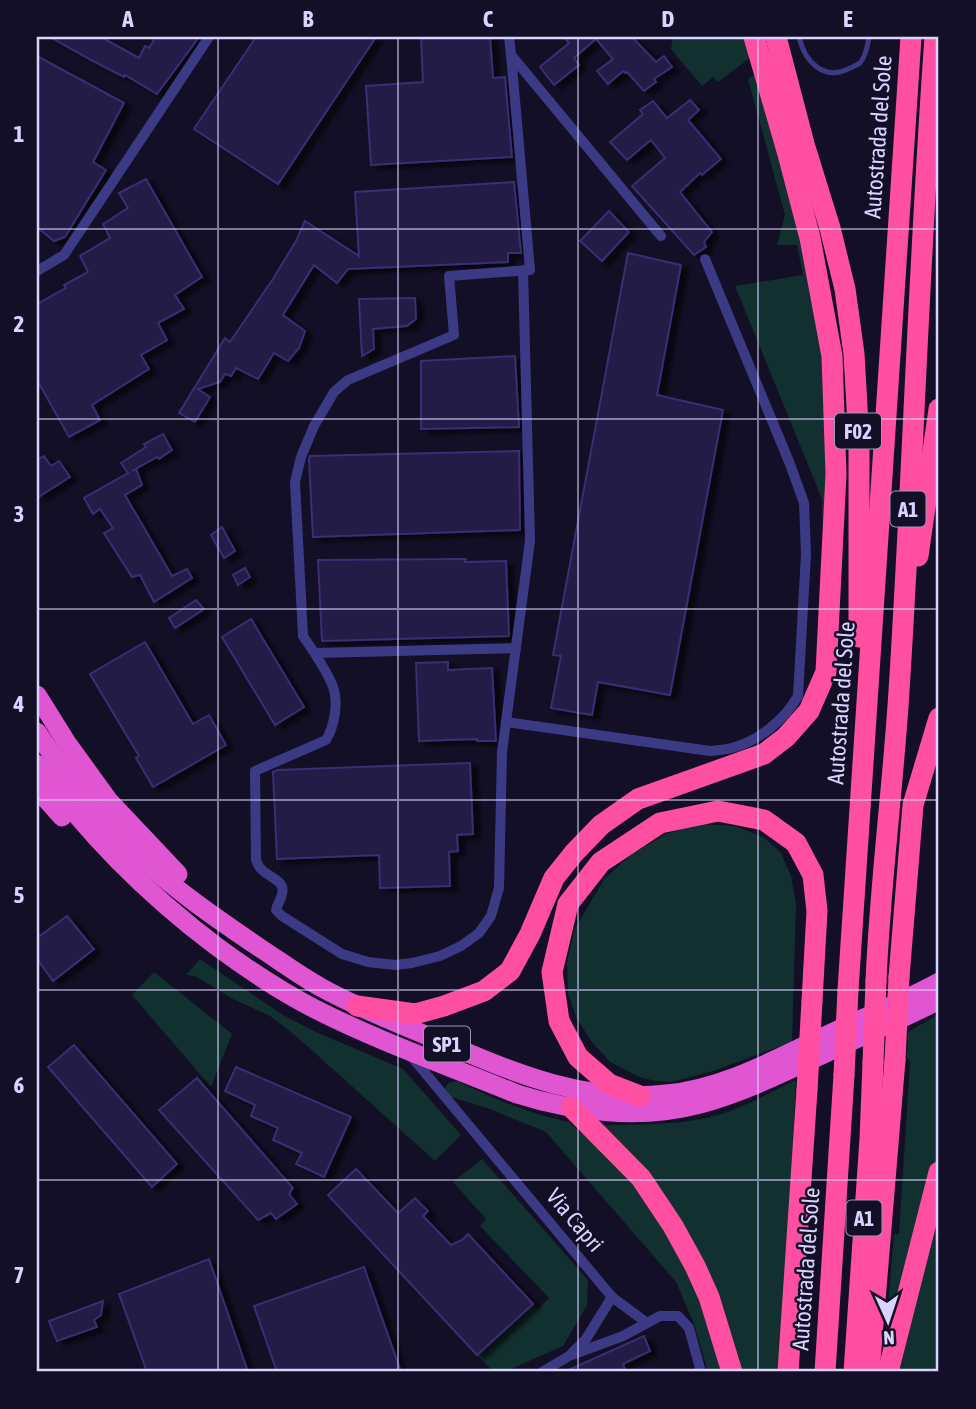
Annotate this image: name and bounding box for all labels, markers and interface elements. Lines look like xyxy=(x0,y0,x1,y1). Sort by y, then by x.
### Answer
text: A xyxy=(121,6,134,32)
text: B xyxy=(303,6,314,32)
text: C xyxy=(483,6,494,32)
text: D xyxy=(662,6,675,32)
text: E xyxy=(843,6,853,32)
street label: Autostrada del Sole xyxy=(859,55,897,219)
text: 1 xyxy=(14,121,25,147)
text: 2 xyxy=(14,311,24,337)
road number: F02 xyxy=(835,414,881,448)
road number: A1 xyxy=(890,491,926,526)
text: 3 xyxy=(14,501,24,527)
street label: Autostrada del Sole xyxy=(822,621,860,785)
text: 4 xyxy=(13,691,25,717)
text: 5 xyxy=(14,882,25,908)
road number: SP1 xyxy=(424,1026,470,1062)
text: 6 xyxy=(14,1072,25,1098)
street label: Via Capri xyxy=(541,1183,609,1257)
street label: Autostrada del Sole xyxy=(787,1187,825,1351)
road number: A1 xyxy=(846,1200,882,1236)
text: 7 xyxy=(14,1262,24,1288)
north arrow xyxy=(853,1286,923,1356)
text: N xyxy=(883,1327,895,1349)

